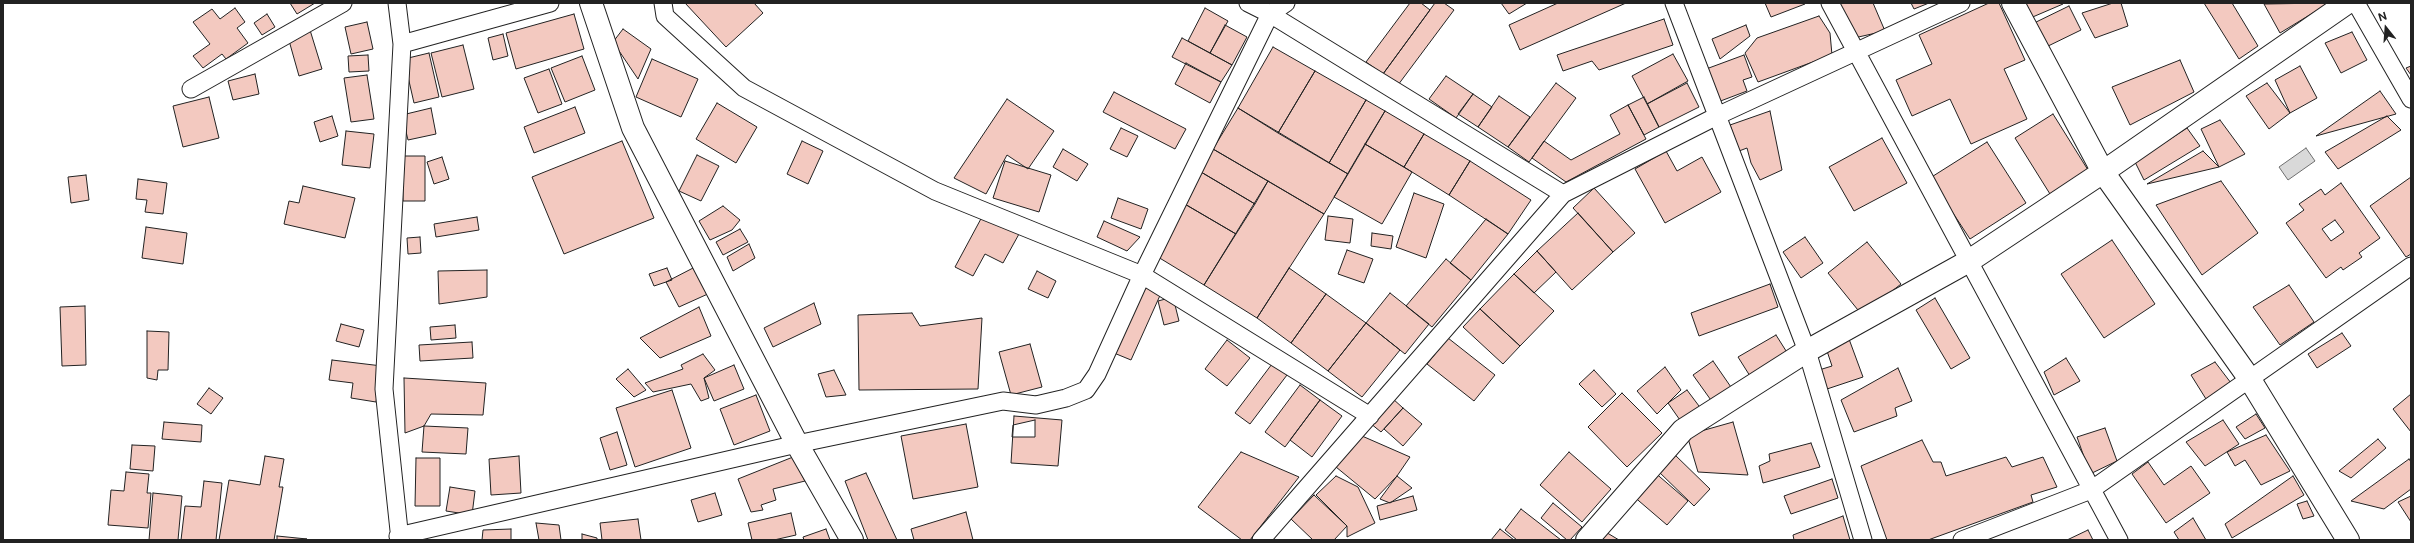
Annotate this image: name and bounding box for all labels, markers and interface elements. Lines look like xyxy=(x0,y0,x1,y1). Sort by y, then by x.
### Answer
north arrow xyxy=(2366,8,2406,48)
text: N xyxy=(2377,10,2388,24)

